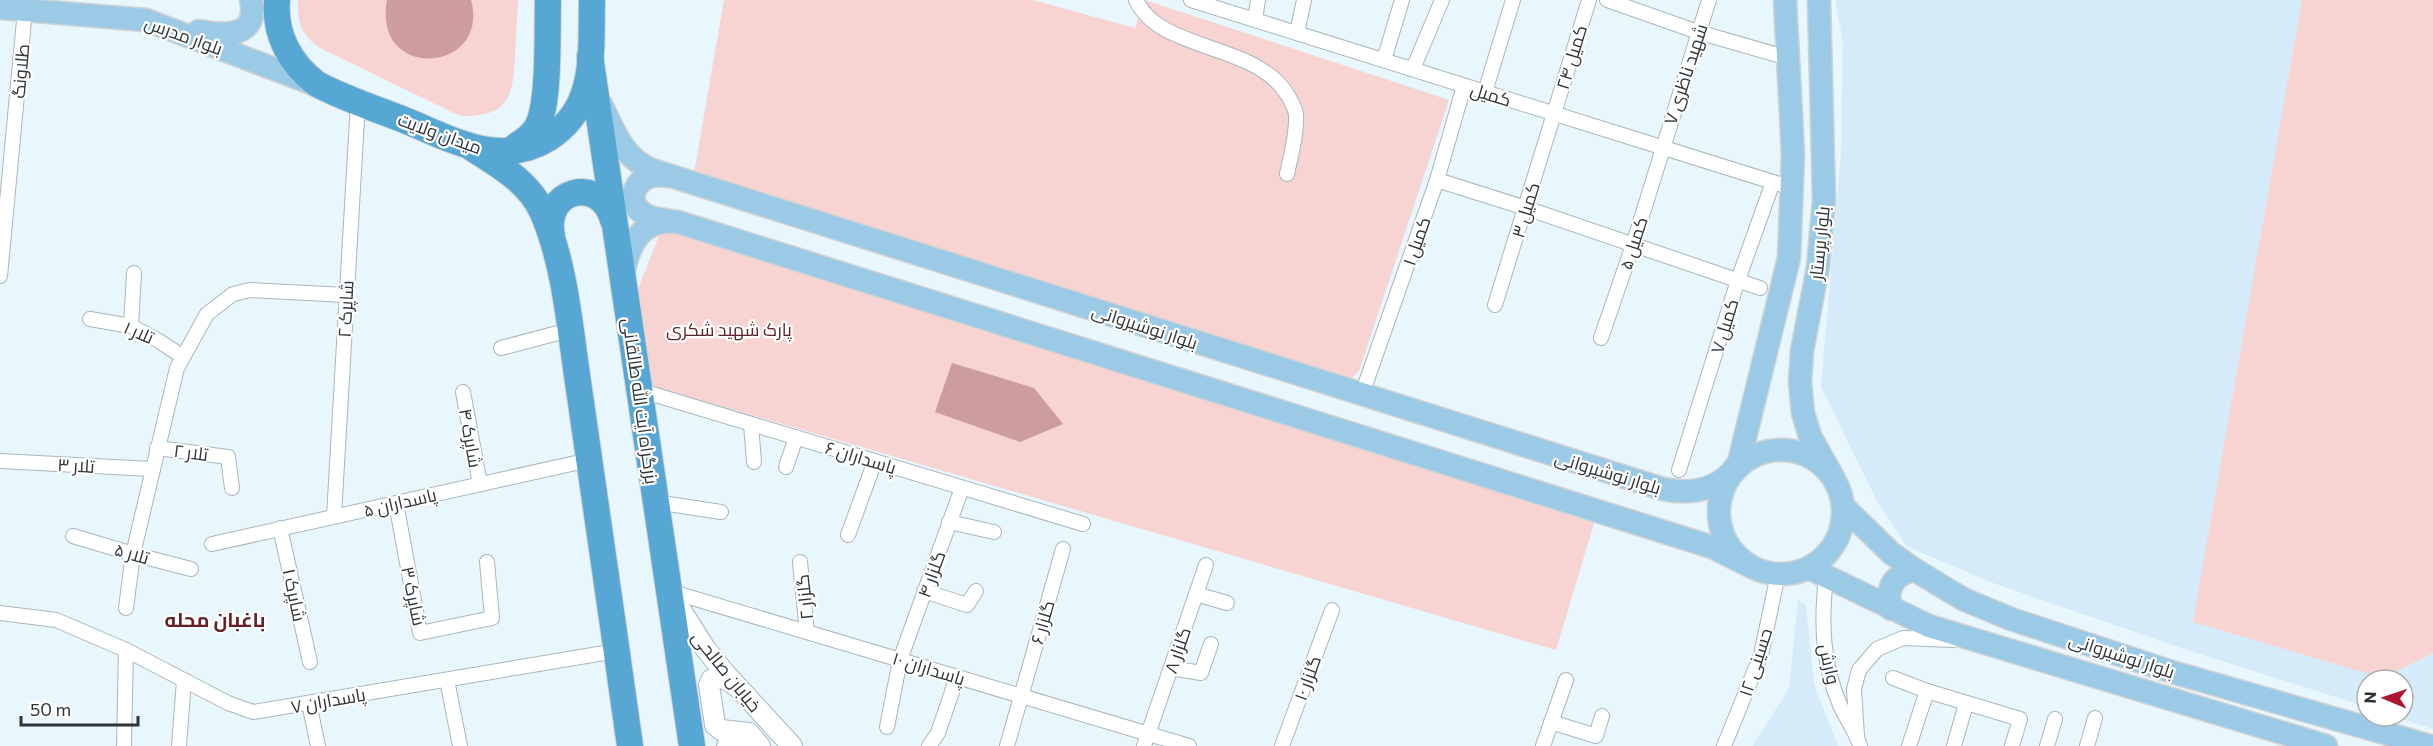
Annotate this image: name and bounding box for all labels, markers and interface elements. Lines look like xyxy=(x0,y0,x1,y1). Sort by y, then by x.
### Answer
street label: بلوار مدرس xyxy=(142,11,226,60)
street label: شهید ناظری ۷ xyxy=(1658,21,1713,128)
street label: کمیل ۲۴ xyxy=(1551,22,1592,92)
street label: طلاونگ xyxy=(7,43,34,99)
street label: کمیل xyxy=(1468,77,1514,112)
street label: میدان ولایت xyxy=(395,108,485,159)
street label: کمیل ۳ xyxy=(1506,180,1545,241)
street label: بلوار پرستار xyxy=(1804,205,1836,282)
street label: کمیل ۱ xyxy=(1397,214,1436,269)
street label: کمیل ۵ xyxy=(1614,214,1653,273)
street label: شاپرک ۲ xyxy=(333,280,359,338)
street label: کمیل ۷ xyxy=(1705,296,1744,356)
street label: بلوار نوشیروانی xyxy=(1089,299,1201,354)
street label: تلار ۱ xyxy=(120,316,158,349)
street label: بزرگراه آیت الله طالقانی xyxy=(617,317,664,486)
park label: پارک شهید شکری xyxy=(666,318,792,342)
street label: شاپرک ۴ xyxy=(453,407,487,470)
street label: پاسداران ۶ xyxy=(822,436,899,480)
street label: تلار ۲ xyxy=(172,439,210,466)
street label: بلوار نوشیروانی xyxy=(1552,445,1664,500)
street label: تلار ۳ xyxy=(57,453,95,478)
street label: پاسداران ۵ xyxy=(361,483,439,523)
street label: تلار ۵ xyxy=(112,538,152,569)
street label: گلزار ۴ xyxy=(912,548,950,601)
street label: شاپرک ۳ xyxy=(395,564,431,628)
street label: شاپرک ۱ xyxy=(277,567,311,624)
street label: گلزار ۲ xyxy=(791,573,818,621)
street label: گلزار ۶ xyxy=(1025,597,1060,647)
district label: باغبان محله xyxy=(164,607,266,632)
street label: گلزار ۸ xyxy=(1159,624,1196,676)
street label: حسینی ۱۲ xyxy=(1734,625,1777,699)
street label: خیابان صالحی xyxy=(687,626,766,717)
street label: بلوار نوشیروانی xyxy=(2066,628,2178,683)
street label: وارش xyxy=(1814,641,1845,687)
street label: پاسداران ١٠ xyxy=(890,647,968,691)
street label: گلزار ۱۰ xyxy=(1289,653,1326,704)
north arrow xyxy=(2355,668,2415,728)
street label: پاسداران ۷ xyxy=(289,683,368,719)
scale bar xyxy=(21,689,138,727)
text: N xyxy=(2360,691,2379,704)
text: 50 m xyxy=(30,698,71,720)

